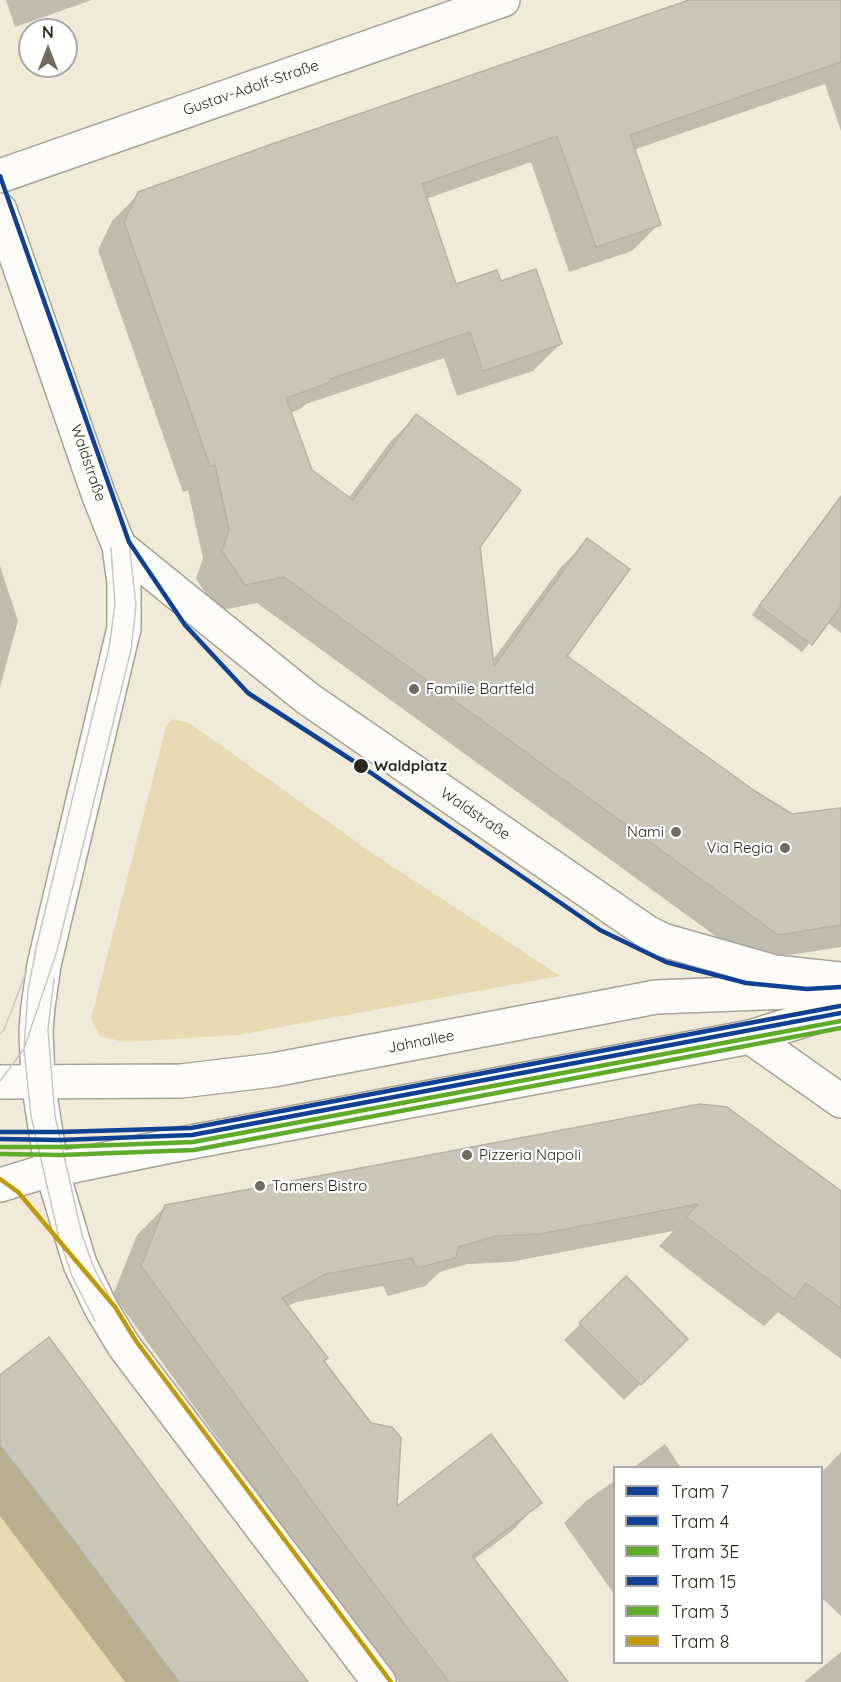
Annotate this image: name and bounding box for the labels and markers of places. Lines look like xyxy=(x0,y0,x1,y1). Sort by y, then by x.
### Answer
place label: Familie Bartfeld xyxy=(426,680,534,698)
marker: Familie Bartfeld xyxy=(407,682,421,696)
marker: Waldplatz xyxy=(352,757,370,775)
place label: Waldplatz xyxy=(374,757,447,775)
place label: Nami xyxy=(627,823,664,841)
marker: Nami xyxy=(669,825,683,839)
place label: Via Regia xyxy=(707,839,773,857)
marker: Via Regia xyxy=(778,841,792,855)
place label: Pizzeria Napoli xyxy=(479,1146,581,1164)
marker: Pizzeria Napoli xyxy=(460,1148,474,1162)
place label: Tamers Bistro xyxy=(272,1177,367,1195)
marker: Tamers Bistro xyxy=(253,1179,267,1193)

